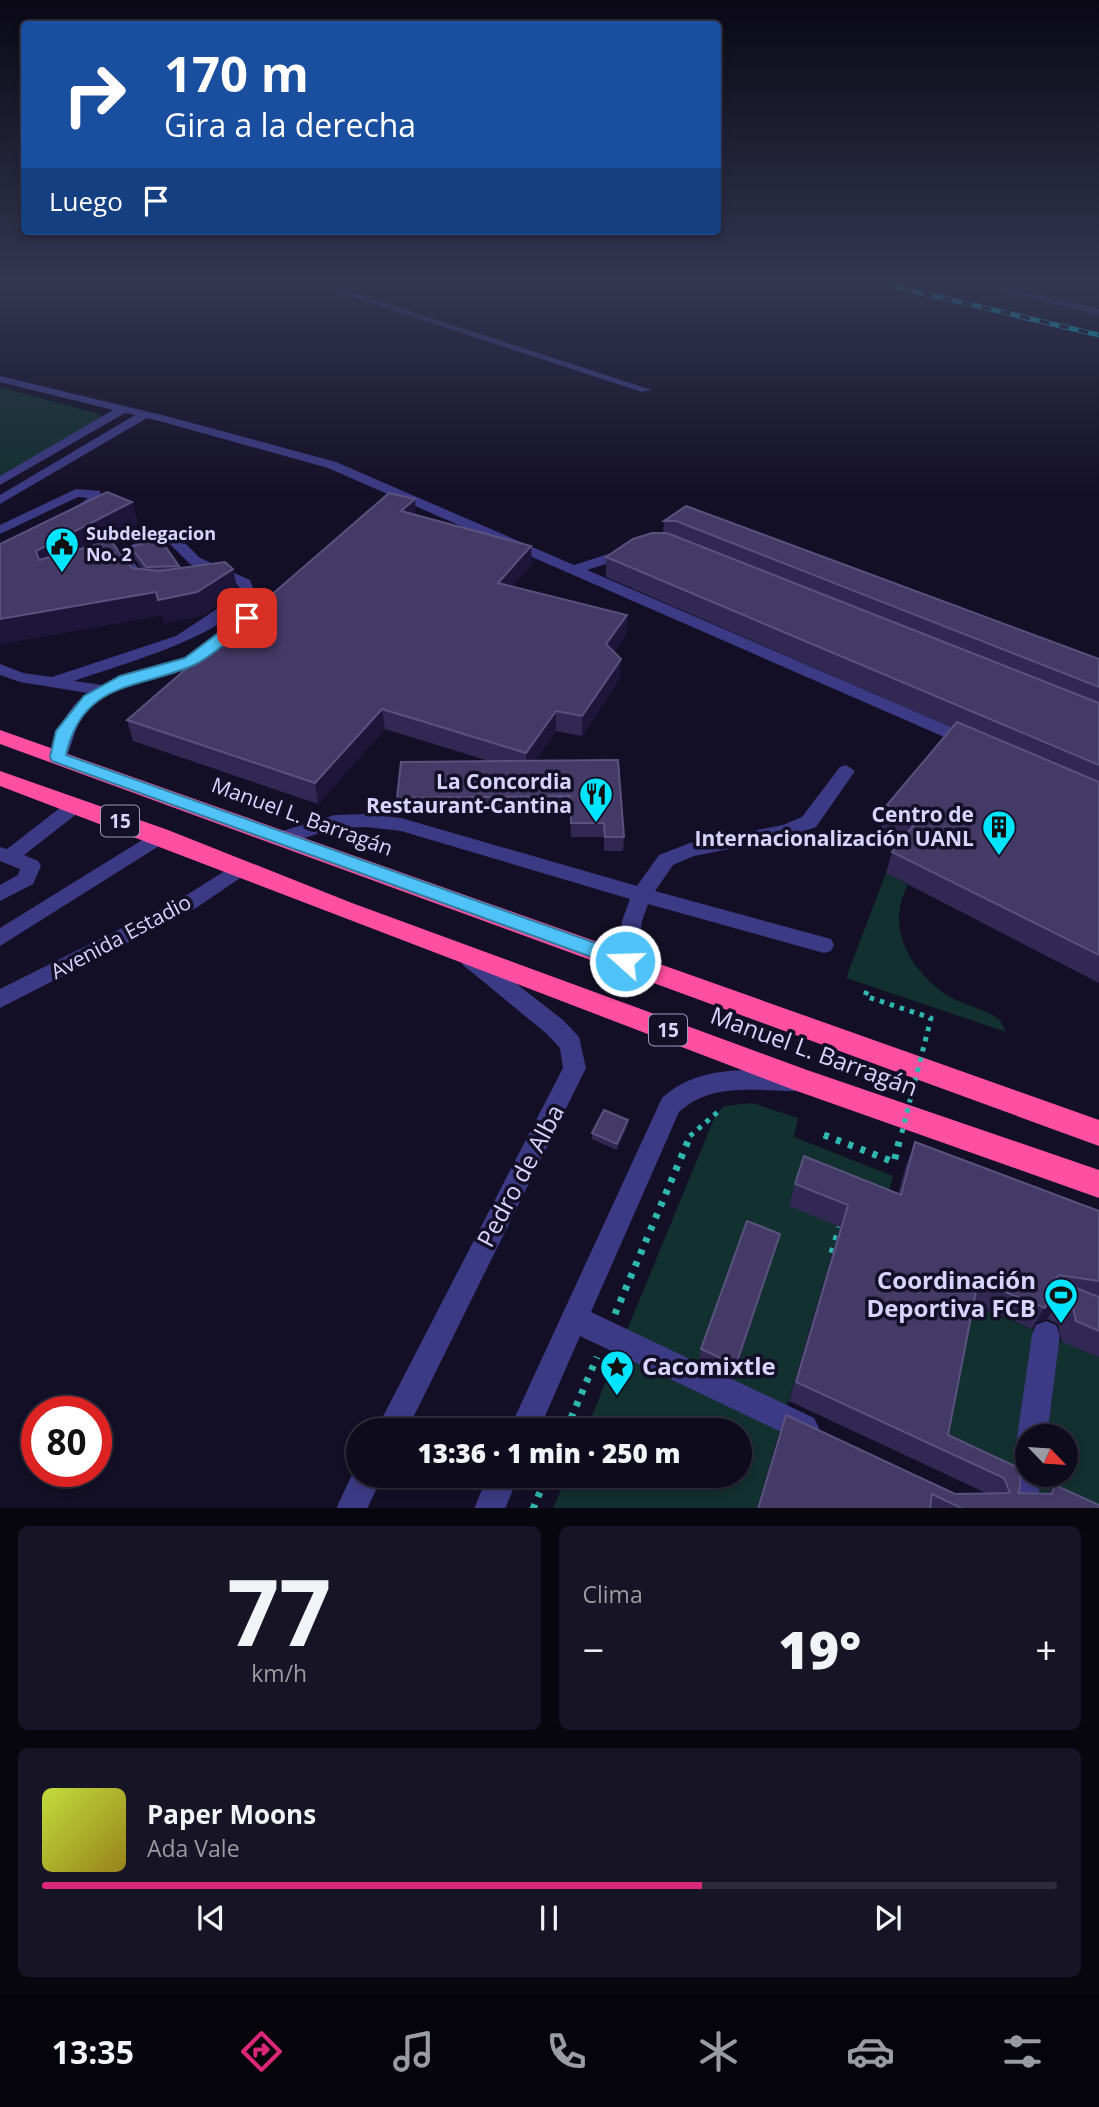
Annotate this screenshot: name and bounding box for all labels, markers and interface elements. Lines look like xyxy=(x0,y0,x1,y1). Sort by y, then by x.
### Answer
text: 170 m xyxy=(164,40,309,106)
icon: right xyxy=(49,49,140,140)
text: Gira a la derecha xyxy=(164,103,416,146)
icon: arrive xyxy=(137,182,175,220)
text: Luego xyxy=(49,183,123,219)
place label: Subdelegacion No. 2 xyxy=(86,521,216,566)
public building icon: Subdelegacion No. 2 xyxy=(43,525,81,574)
pin xyxy=(217,588,277,648)
icon: arrive xyxy=(228,599,266,637)
place label: La Concordia Restaurant-Cantina xyxy=(366,767,572,819)
street label: Manuel L. Barragán xyxy=(208,770,397,862)
restaurant icon: La Concordia Restaurant-Cantina xyxy=(577,775,615,824)
place label: Centro de Internacionalización UANL xyxy=(694,800,974,852)
road number: 15 xyxy=(101,806,139,836)
building icon: Centro de Internacionalización UANL xyxy=(980,808,1018,857)
street label: Avenida Estadio xyxy=(45,887,196,985)
position arrow xyxy=(588,924,662,998)
street label: Manuel L. Barragán xyxy=(706,998,923,1103)
road number: 15 xyxy=(649,1014,687,1046)
street label: Pedro de Alba xyxy=(468,1098,571,1252)
place label: Coordinación Deportiva FCB xyxy=(866,1263,1036,1324)
sports icon: Coordinación Deportiva FCB xyxy=(1042,1276,1080,1325)
place icon: Cacomixtle xyxy=(598,1348,636,1397)
place label: Cacomixtle xyxy=(642,1349,776,1382)
speed limit sign: 80 xyxy=(21,1396,112,1487)
north arrow xyxy=(1015,1424,1078,1488)
map controls xyxy=(1015,1424,1078,1487)
text: 13:36 · 1 min · 250 m xyxy=(418,1435,680,1471)
text: 77 xyxy=(227,1549,331,1673)
text: Clima xyxy=(583,1578,643,1610)
text: 19° xyxy=(778,1613,861,1684)
text: − xyxy=(583,1623,604,1675)
text: + xyxy=(1035,1623,1057,1675)
text: km/h xyxy=(251,1657,307,1689)
text: Paper Moons xyxy=(147,1796,316,1832)
text: Ada Vale xyxy=(147,1832,240,1864)
icon: previous xyxy=(192,1899,230,1937)
icon: pause xyxy=(530,1899,568,1937)
icon: next xyxy=(869,1899,907,1937)
icon: directions xyxy=(237,2027,286,2076)
icon: music xyxy=(389,2027,438,2076)
icon: phone xyxy=(542,2027,591,2076)
icon: climate xyxy=(694,2027,743,2076)
icon: car xyxy=(846,2027,895,2076)
icon: filters xyxy=(998,2027,1047,2076)
text: 13:35 xyxy=(52,2030,134,2073)

